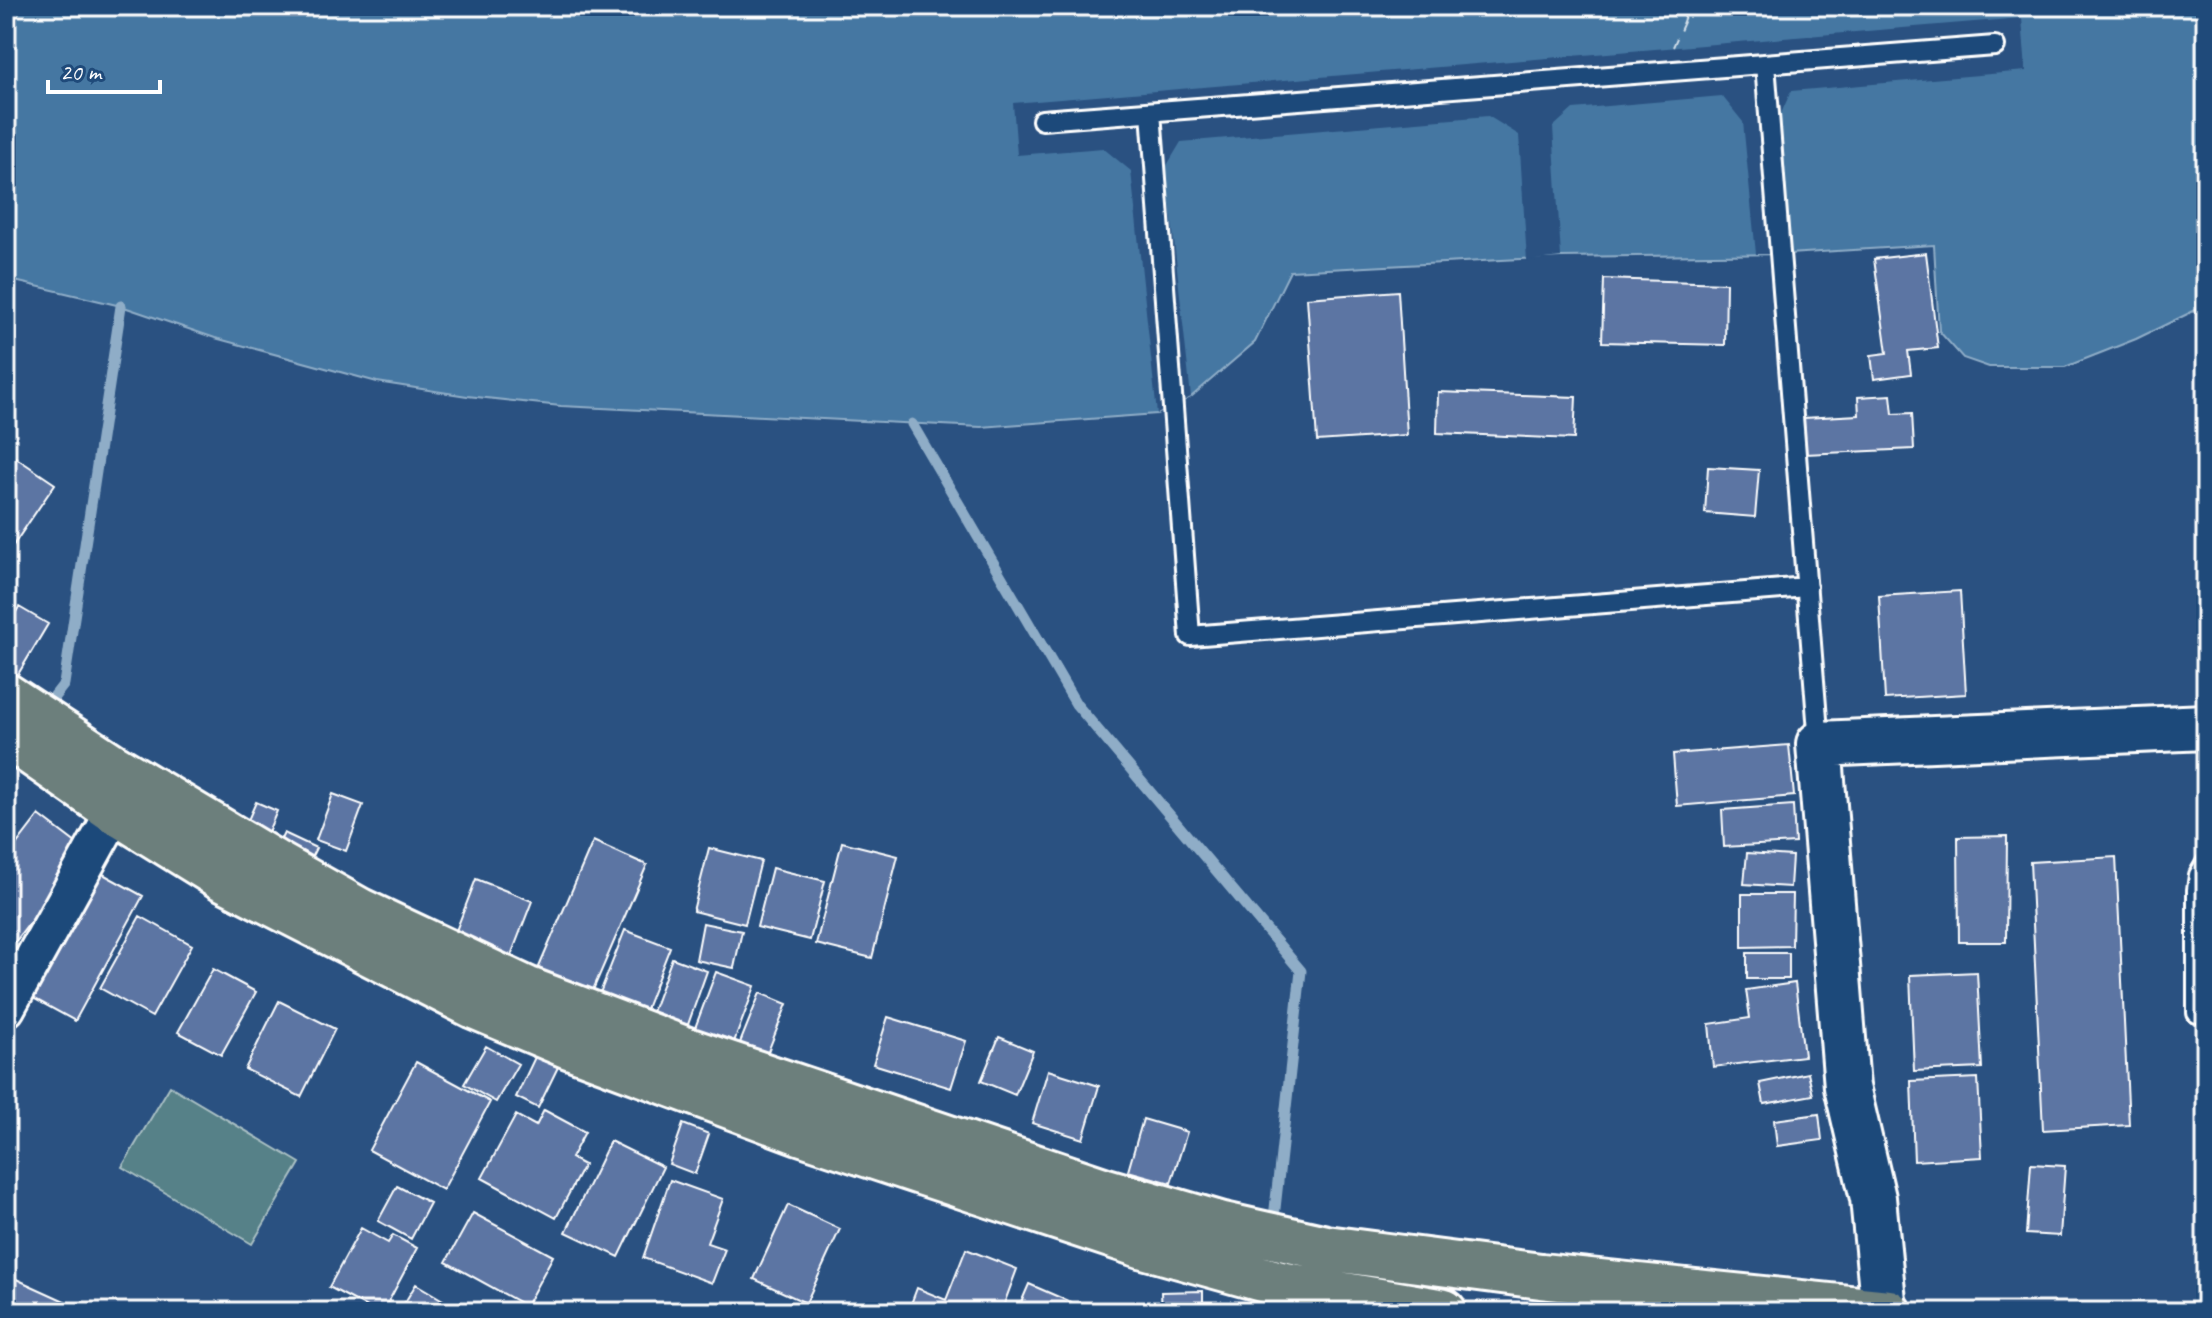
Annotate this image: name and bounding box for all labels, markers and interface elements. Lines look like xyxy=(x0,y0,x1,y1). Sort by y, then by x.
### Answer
scale bar xyxy=(48,44,160,94)
text: 20 m xyxy=(60,57,103,87)

